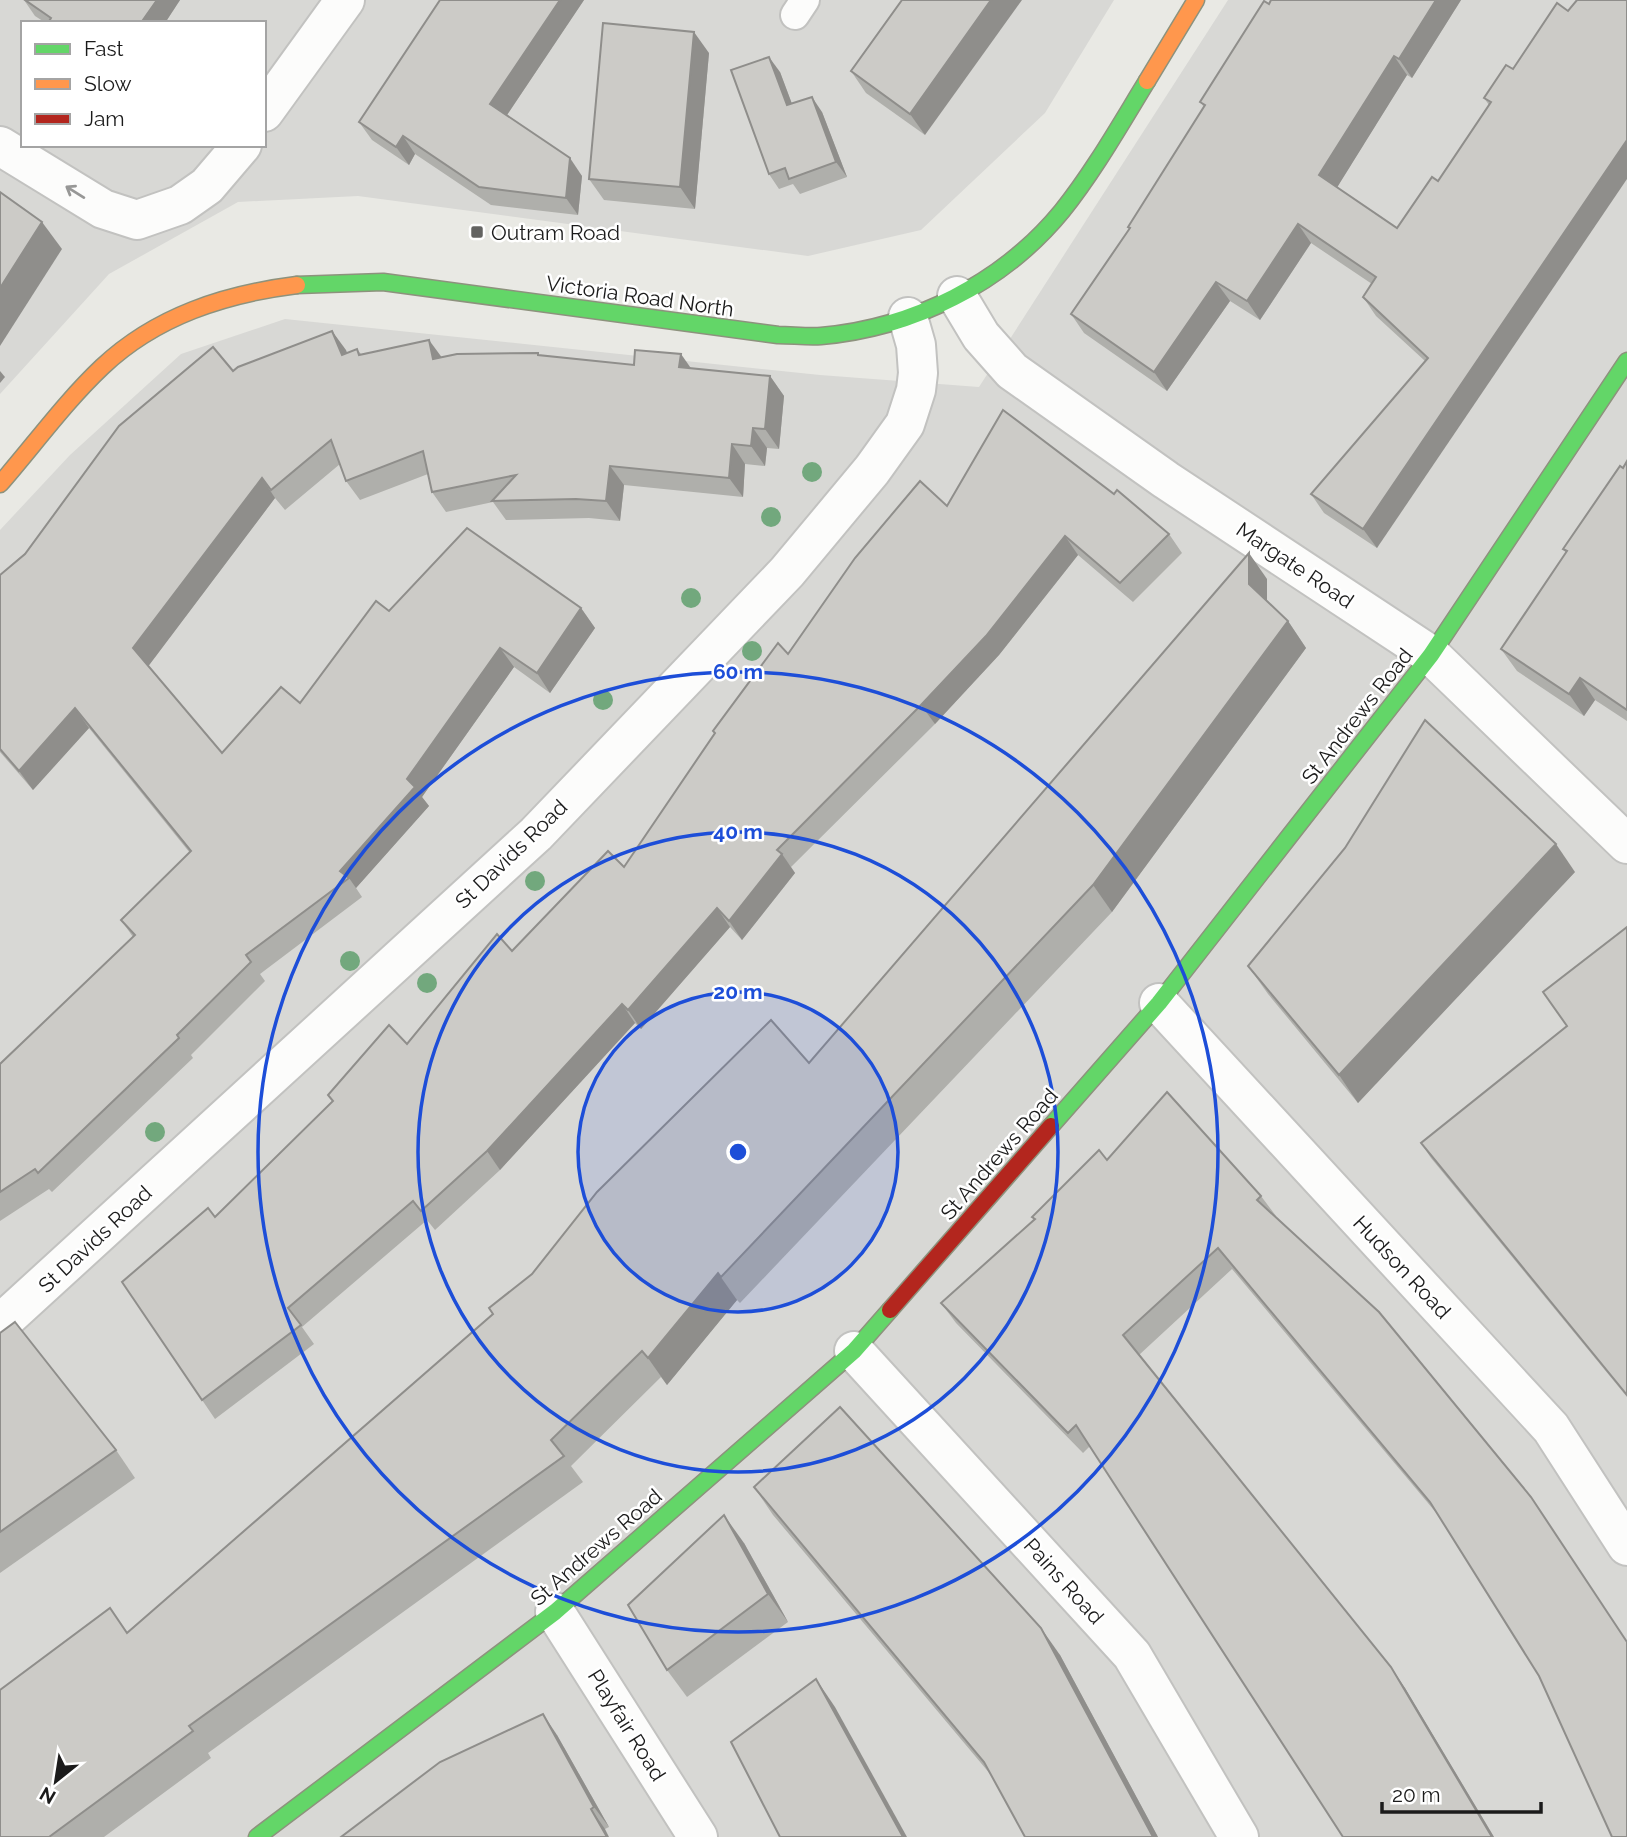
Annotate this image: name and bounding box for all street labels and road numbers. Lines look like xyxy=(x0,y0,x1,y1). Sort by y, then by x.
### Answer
street label: Victoria Road North xyxy=(544,270,736,322)
street label: Margate Road xyxy=(1232,517,1358,613)
street label: St Andrews Road xyxy=(1296,643,1418,789)
street label: St Davids Road xyxy=(450,794,572,914)
street label: St Andrews Road xyxy=(935,1083,1063,1225)
street label: St Davids Road xyxy=(33,1180,157,1298)
street label: Hudson Road xyxy=(1348,1210,1456,1324)
street label: St Andrews Road xyxy=(525,1483,667,1611)
street label: Pains Road xyxy=(1019,1533,1109,1629)
street label: Playfair Road xyxy=(583,1665,671,1785)

